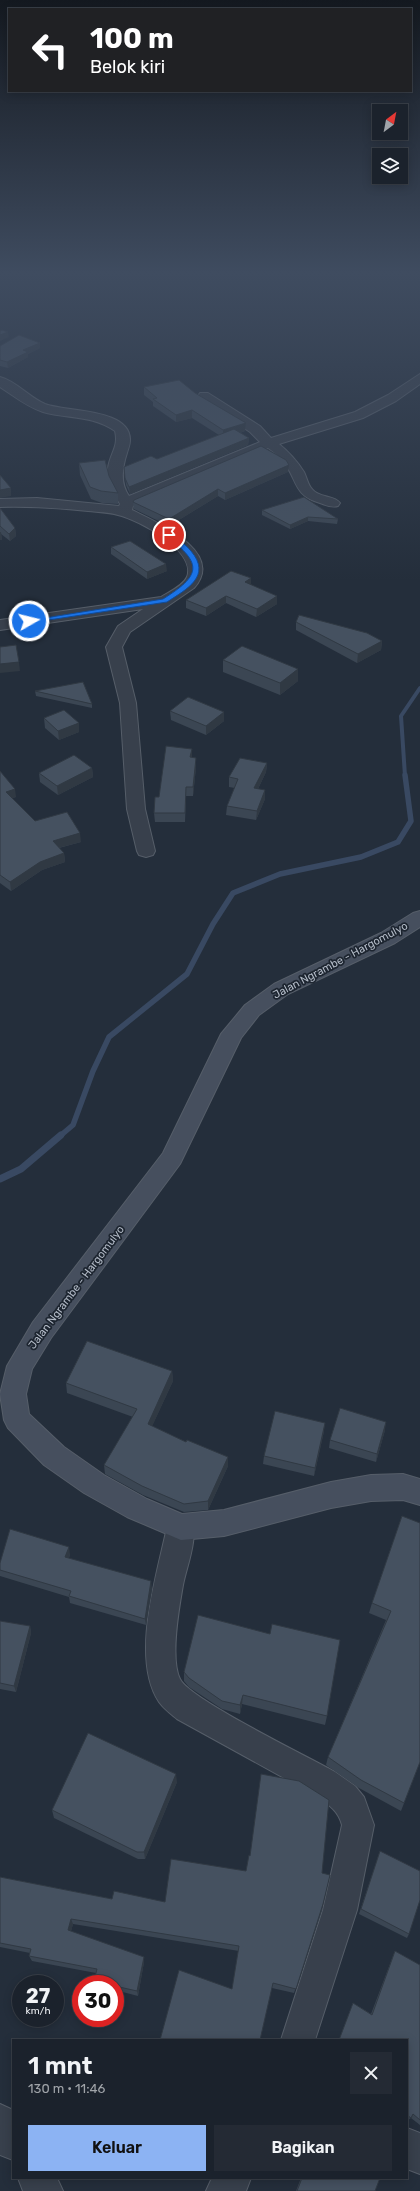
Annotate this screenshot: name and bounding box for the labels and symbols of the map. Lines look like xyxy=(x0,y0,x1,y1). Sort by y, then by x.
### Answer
north arrow xyxy=(372,104,408,140)
pin xyxy=(152,518,186,552)
position arrow xyxy=(8,600,50,642)
street label: Jalan Ngrambe - Hargomulyo xyxy=(271,919,410,1002)
street label: Jalan Ngrambe - Hargomulyo xyxy=(26,1223,127,1351)
speed limit sign: 30 xyxy=(72,1975,124,2027)

